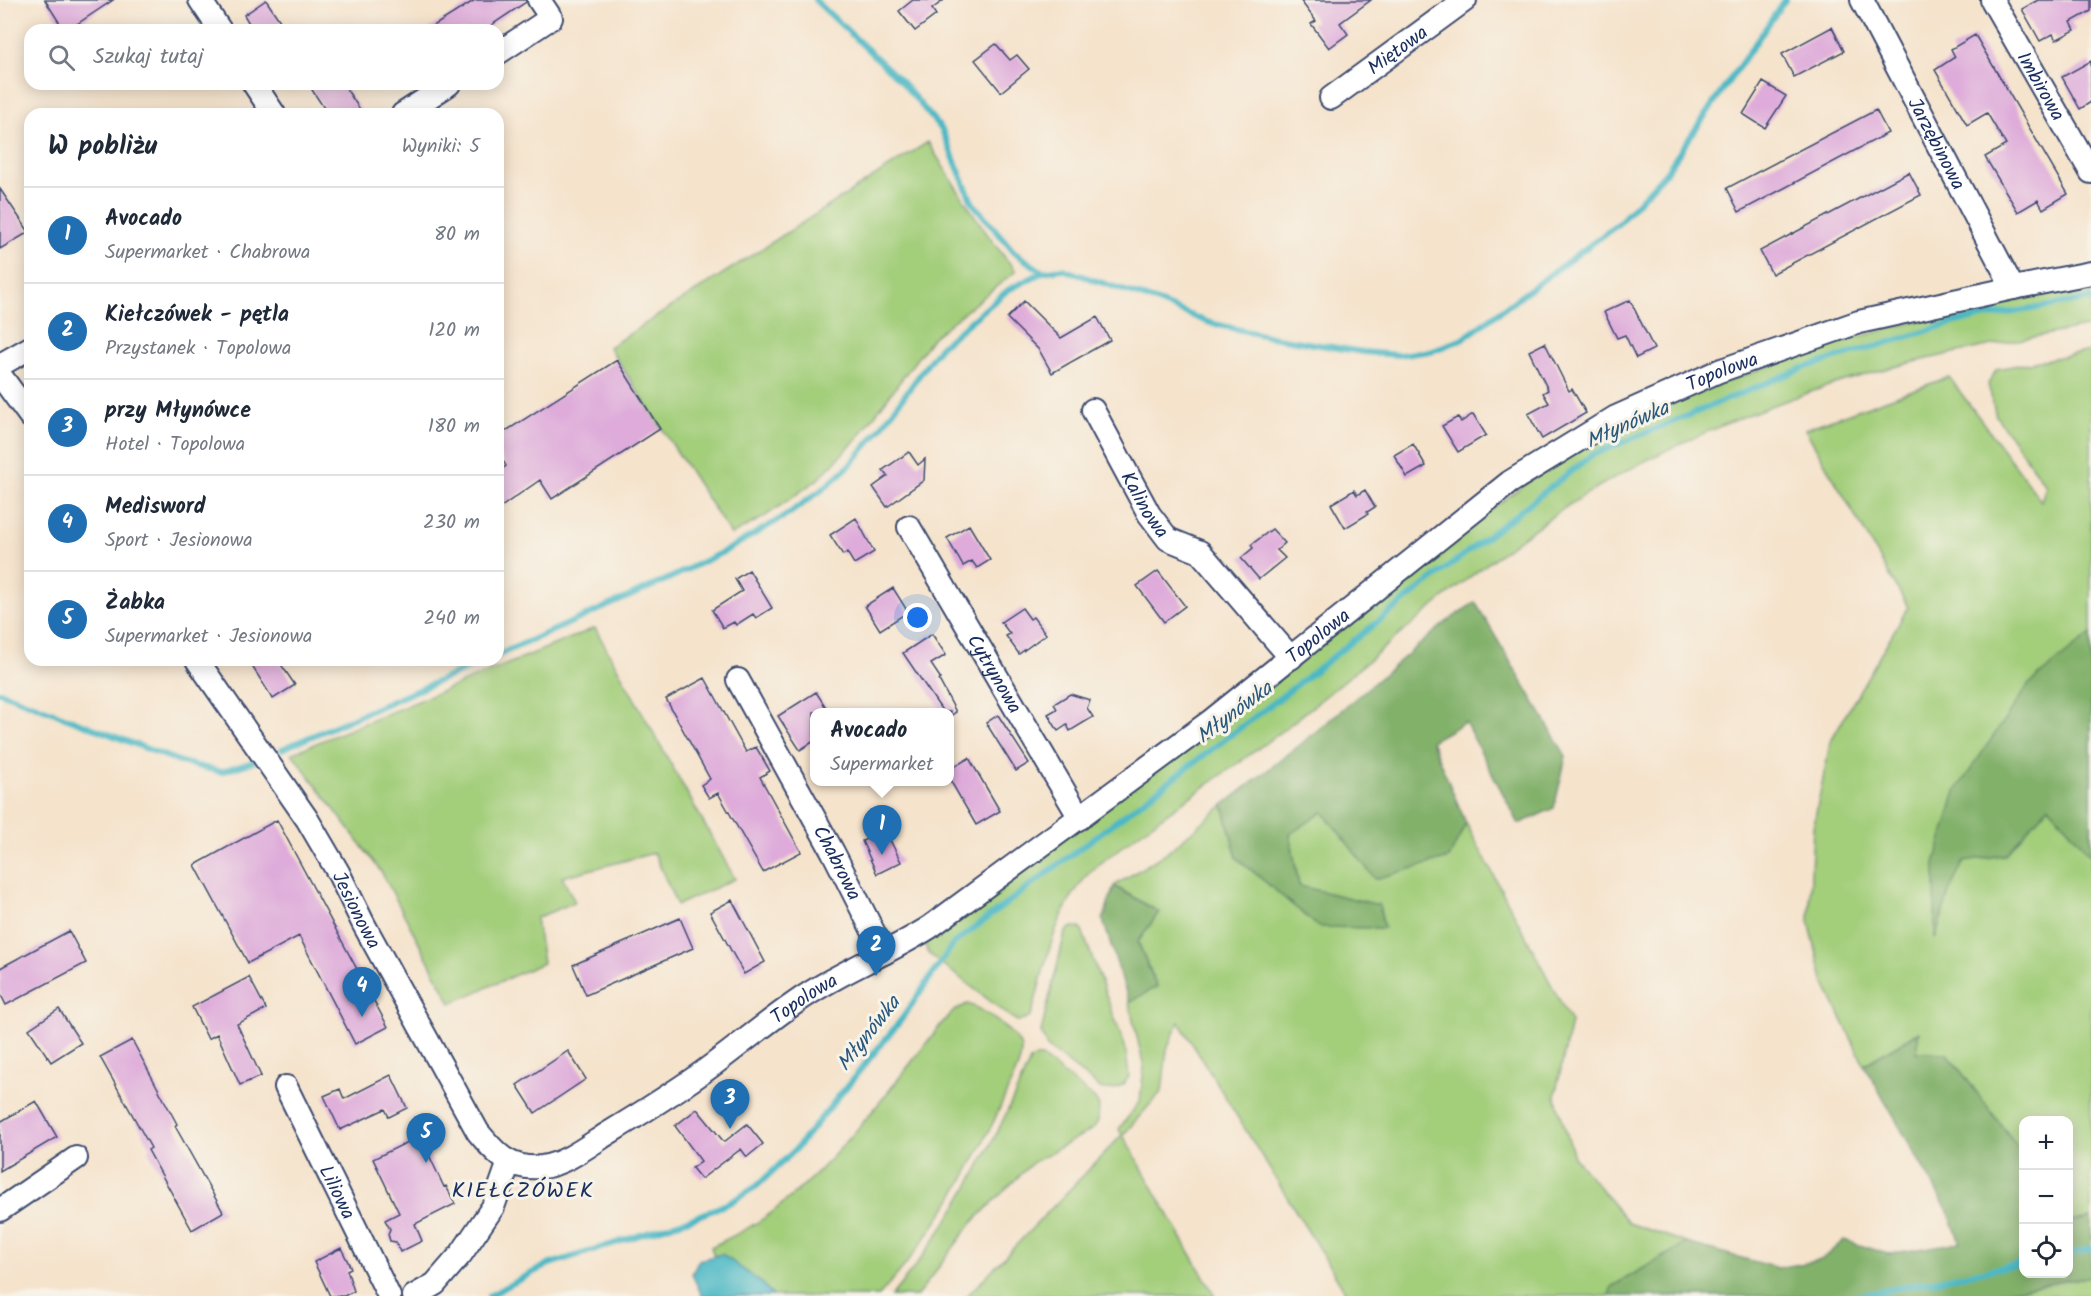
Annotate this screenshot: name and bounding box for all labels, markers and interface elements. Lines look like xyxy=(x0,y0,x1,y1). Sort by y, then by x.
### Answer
street label: Miętowa xyxy=(1361,18,1436,84)
search box xyxy=(24,24,504,90)
text: Szukaj tutaj xyxy=(93,40,204,75)
icon: search xyxy=(45,41,78,74)
street label: Imbirowa xyxy=(2007,46,2072,128)
street label: Jarzębinowa xyxy=(1898,92,1973,196)
text: W pobliżu xyxy=(48,126,157,168)
text: Wyniki: 5 xyxy=(402,131,480,163)
text: Avocado xyxy=(105,202,182,237)
text: 1 xyxy=(64,219,71,251)
text: 80 m xyxy=(434,219,480,251)
text: Supermarket · Chabrowa xyxy=(105,237,310,269)
text: Kiełczówek - pętla xyxy=(105,298,289,333)
text: 2 xyxy=(62,315,73,347)
text: 120 m xyxy=(428,315,480,347)
text: Przystanek · Topolowa xyxy=(105,333,291,365)
street label: Topolowa xyxy=(1681,344,1763,402)
water label: Młynówka xyxy=(1580,392,1676,458)
text: przy Młynówce xyxy=(105,394,251,429)
text: 3 xyxy=(62,411,73,443)
text: 180 m xyxy=(428,411,480,443)
text: Hotel · Topolowa xyxy=(105,429,245,461)
street label: Kalinowa xyxy=(1111,466,1176,546)
text: Medisword xyxy=(105,490,206,525)
text: 4 xyxy=(62,507,73,539)
text: 230 m xyxy=(423,507,480,539)
text: Sport · Jesionowa xyxy=(105,525,253,557)
text: Żabka xyxy=(105,586,165,621)
street label: Topolowa xyxy=(1280,601,1358,673)
text: 5 xyxy=(62,603,73,635)
text: 240 m xyxy=(423,603,480,635)
your location xyxy=(903,603,932,632)
text: Supermarket · Jesionowa xyxy=(105,621,313,653)
street label: Cytrynowa xyxy=(957,629,1029,721)
water label: Młynówka xyxy=(1190,673,1281,753)
popup xyxy=(810,708,954,786)
text: Avocado xyxy=(830,714,907,749)
text: Supermarket xyxy=(830,749,934,781)
pin: 1 xyxy=(862,806,902,855)
street label: Chabrowa xyxy=(803,820,869,907)
street label: Jesionowa xyxy=(322,866,388,955)
pin: 2 xyxy=(856,926,896,976)
street label: Topolowa xyxy=(764,966,844,1034)
pin: 4 xyxy=(342,968,382,1017)
water label: Młynówka xyxy=(829,988,910,1079)
pin: 3 xyxy=(710,1080,750,1129)
pin: 5 xyxy=(406,1114,446,1163)
map controls xyxy=(2019,1116,2073,1278)
button: + xyxy=(2019,1116,2073,1170)
street label: Liliowa xyxy=(309,1160,363,1226)
button: − xyxy=(2019,1170,2073,1224)
district label: KIEŁCZÓWEK xyxy=(452,1174,594,1209)
button: locate xyxy=(2019,1224,2073,1278)

